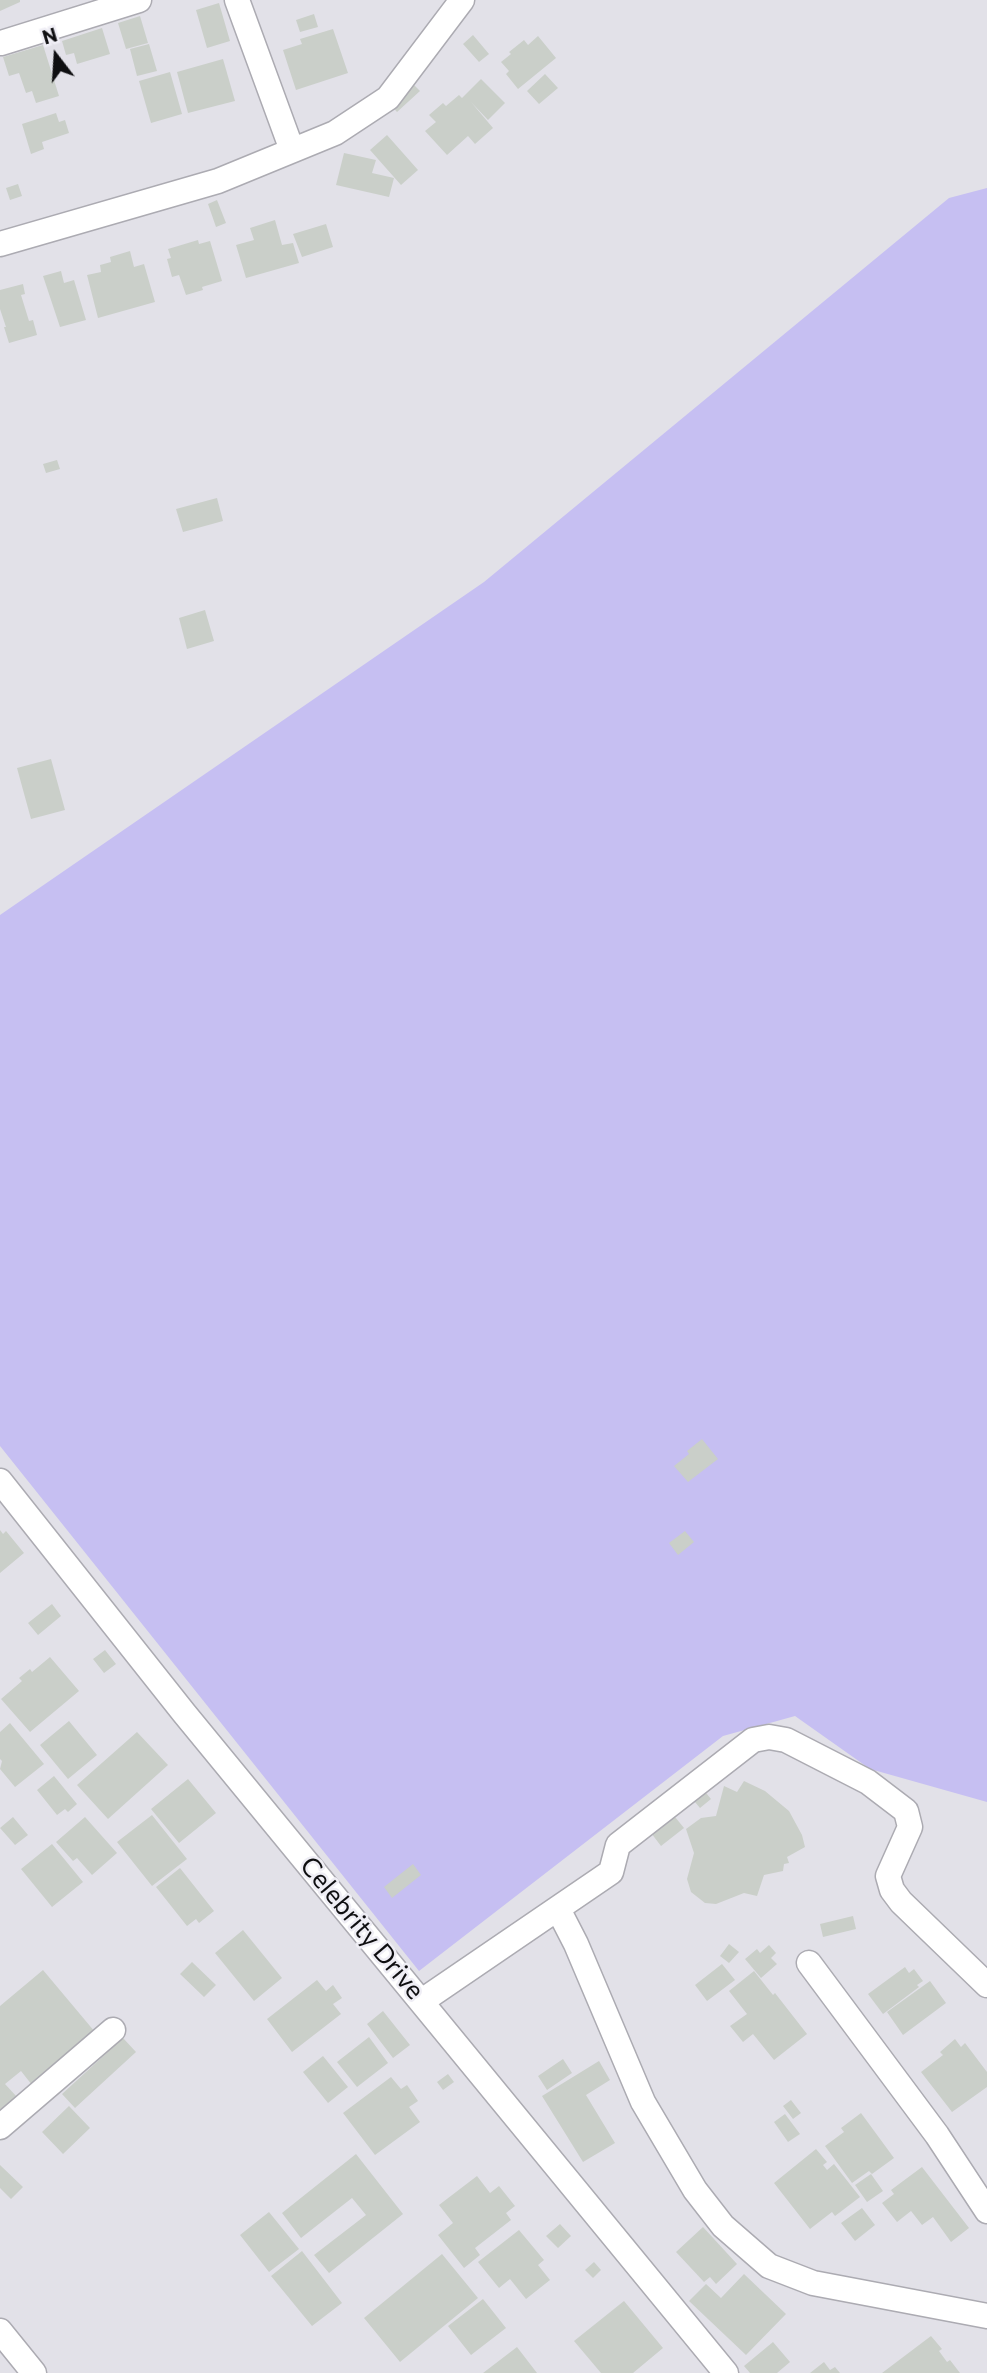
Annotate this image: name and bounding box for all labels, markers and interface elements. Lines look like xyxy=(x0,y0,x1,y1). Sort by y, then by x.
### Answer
north arrow xyxy=(21,21,91,91)
text: N xyxy=(40,22,60,49)
street label: Celebrity Drive xyxy=(293,1850,431,2006)

